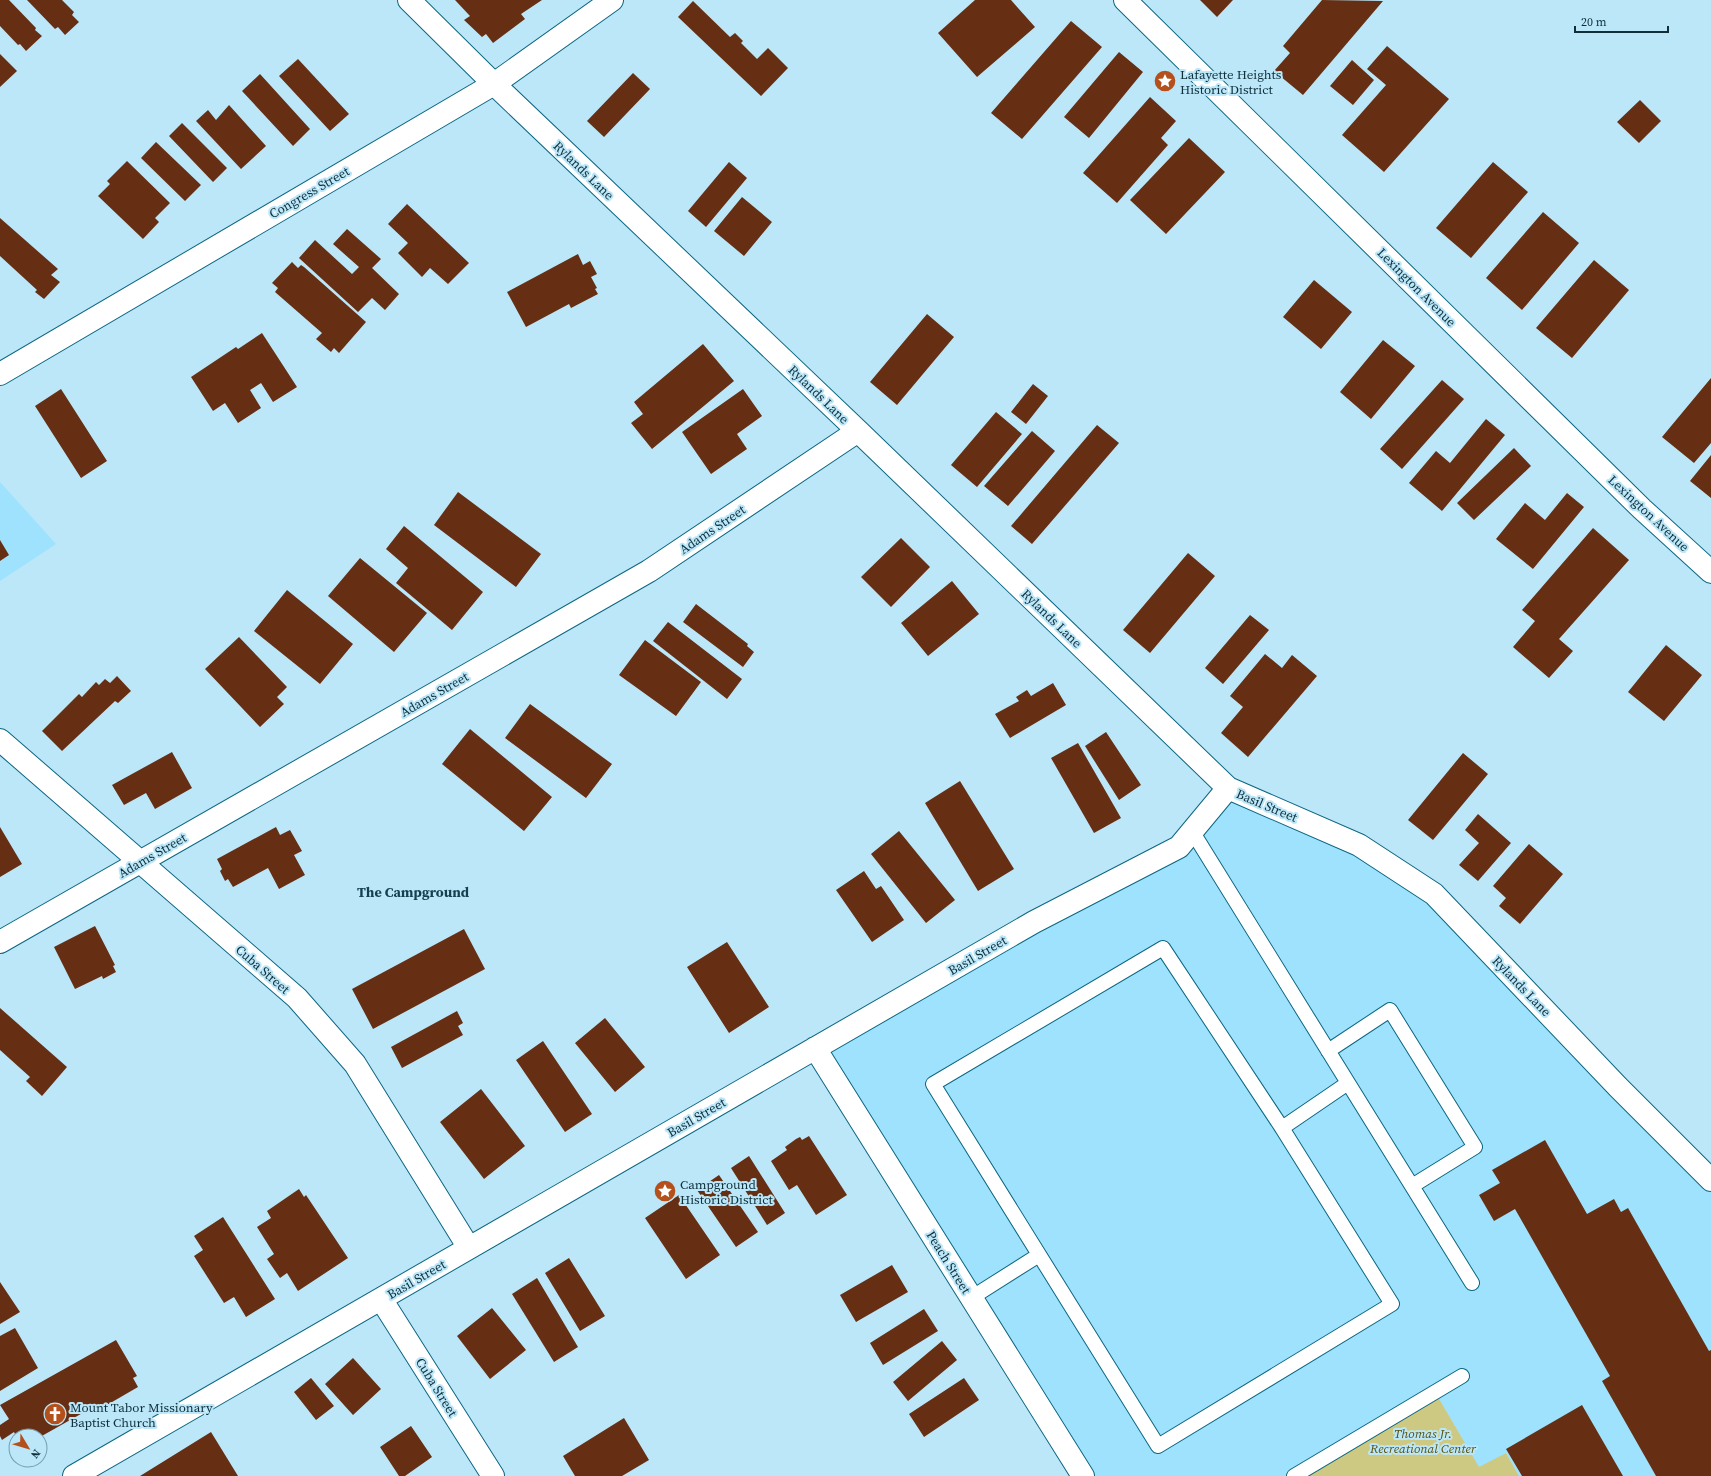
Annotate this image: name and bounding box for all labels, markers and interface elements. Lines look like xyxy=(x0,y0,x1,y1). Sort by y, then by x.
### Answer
scale bar xyxy=(1575,8,1668,34)
text: 20 m xyxy=(1581,14,1607,30)
place label: Lafayette Heights Historic District xyxy=(1180,66,1282,98)
place icon: Lafayette Heights Historic District xyxy=(1152,68,1178,94)
street label: Rylands Lane xyxy=(550,137,618,204)
street label: Congress Street xyxy=(266,162,353,222)
street label: Lexington Avenue xyxy=(1374,244,1460,331)
street label: Rylands Lane xyxy=(785,361,853,428)
street label: Lexington Avenue xyxy=(1605,471,1693,556)
street label: Adams Street xyxy=(676,501,749,558)
street label: Rylands Lane xyxy=(1018,585,1086,652)
street label: Adams Street xyxy=(397,668,472,721)
street label: Basil Street xyxy=(1234,785,1301,826)
street label: Adams Street xyxy=(115,829,190,882)
district label: The Campground xyxy=(357,882,470,902)
street label: Basil Street xyxy=(945,931,1010,979)
street label: Cuba Street xyxy=(232,941,294,998)
street label: Rylands Lane xyxy=(1489,953,1555,1020)
street label: Basil Street xyxy=(664,1093,729,1141)
place label: Campground Historic District xyxy=(680,1176,774,1208)
place icon: Campground Historic District xyxy=(652,1178,678,1204)
street label: Peach Street xyxy=(923,1228,975,1298)
street label: Basil Street xyxy=(384,1255,449,1303)
street label: Cuba Street xyxy=(412,1355,462,1421)
place label: Mount Tabor Missionary Baptist Church xyxy=(70,1399,213,1431)
church icon: Mount Tabor Missionary Baptist Church xyxy=(42,1401,68,1427)
park label: Thomas Jr. Recreational Center xyxy=(1369,1425,1477,1457)
north arrow xyxy=(8,1428,48,1468)
text: N xyxy=(27,1446,44,1462)

